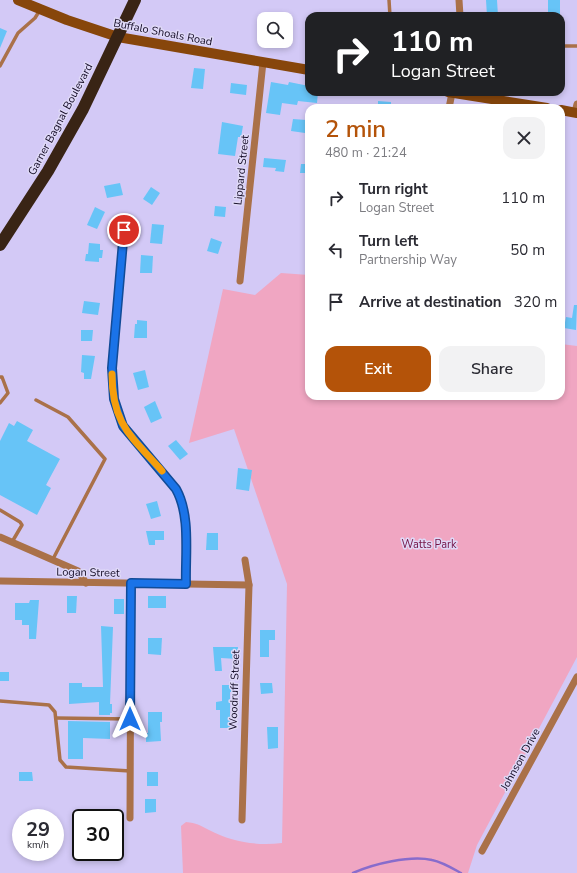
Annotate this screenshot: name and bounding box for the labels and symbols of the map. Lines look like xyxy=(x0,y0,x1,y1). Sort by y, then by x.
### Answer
street label: Buffalo Shoals Road xyxy=(112,16,214,49)
street label: Garner Bagnal Boulevard xyxy=(25,61,96,178)
street label: Lippard Street xyxy=(230,134,253,206)
pin xyxy=(107,213,141,247)
park label: Watts Park xyxy=(402,537,457,552)
street label: Logan Street xyxy=(56,564,120,581)
street label: Woodruff Street xyxy=(226,650,243,730)
position arrow xyxy=(109,698,151,740)
street label: Johnson Drive xyxy=(497,725,544,794)
speed limit sign: 30 xyxy=(72,809,124,861)

